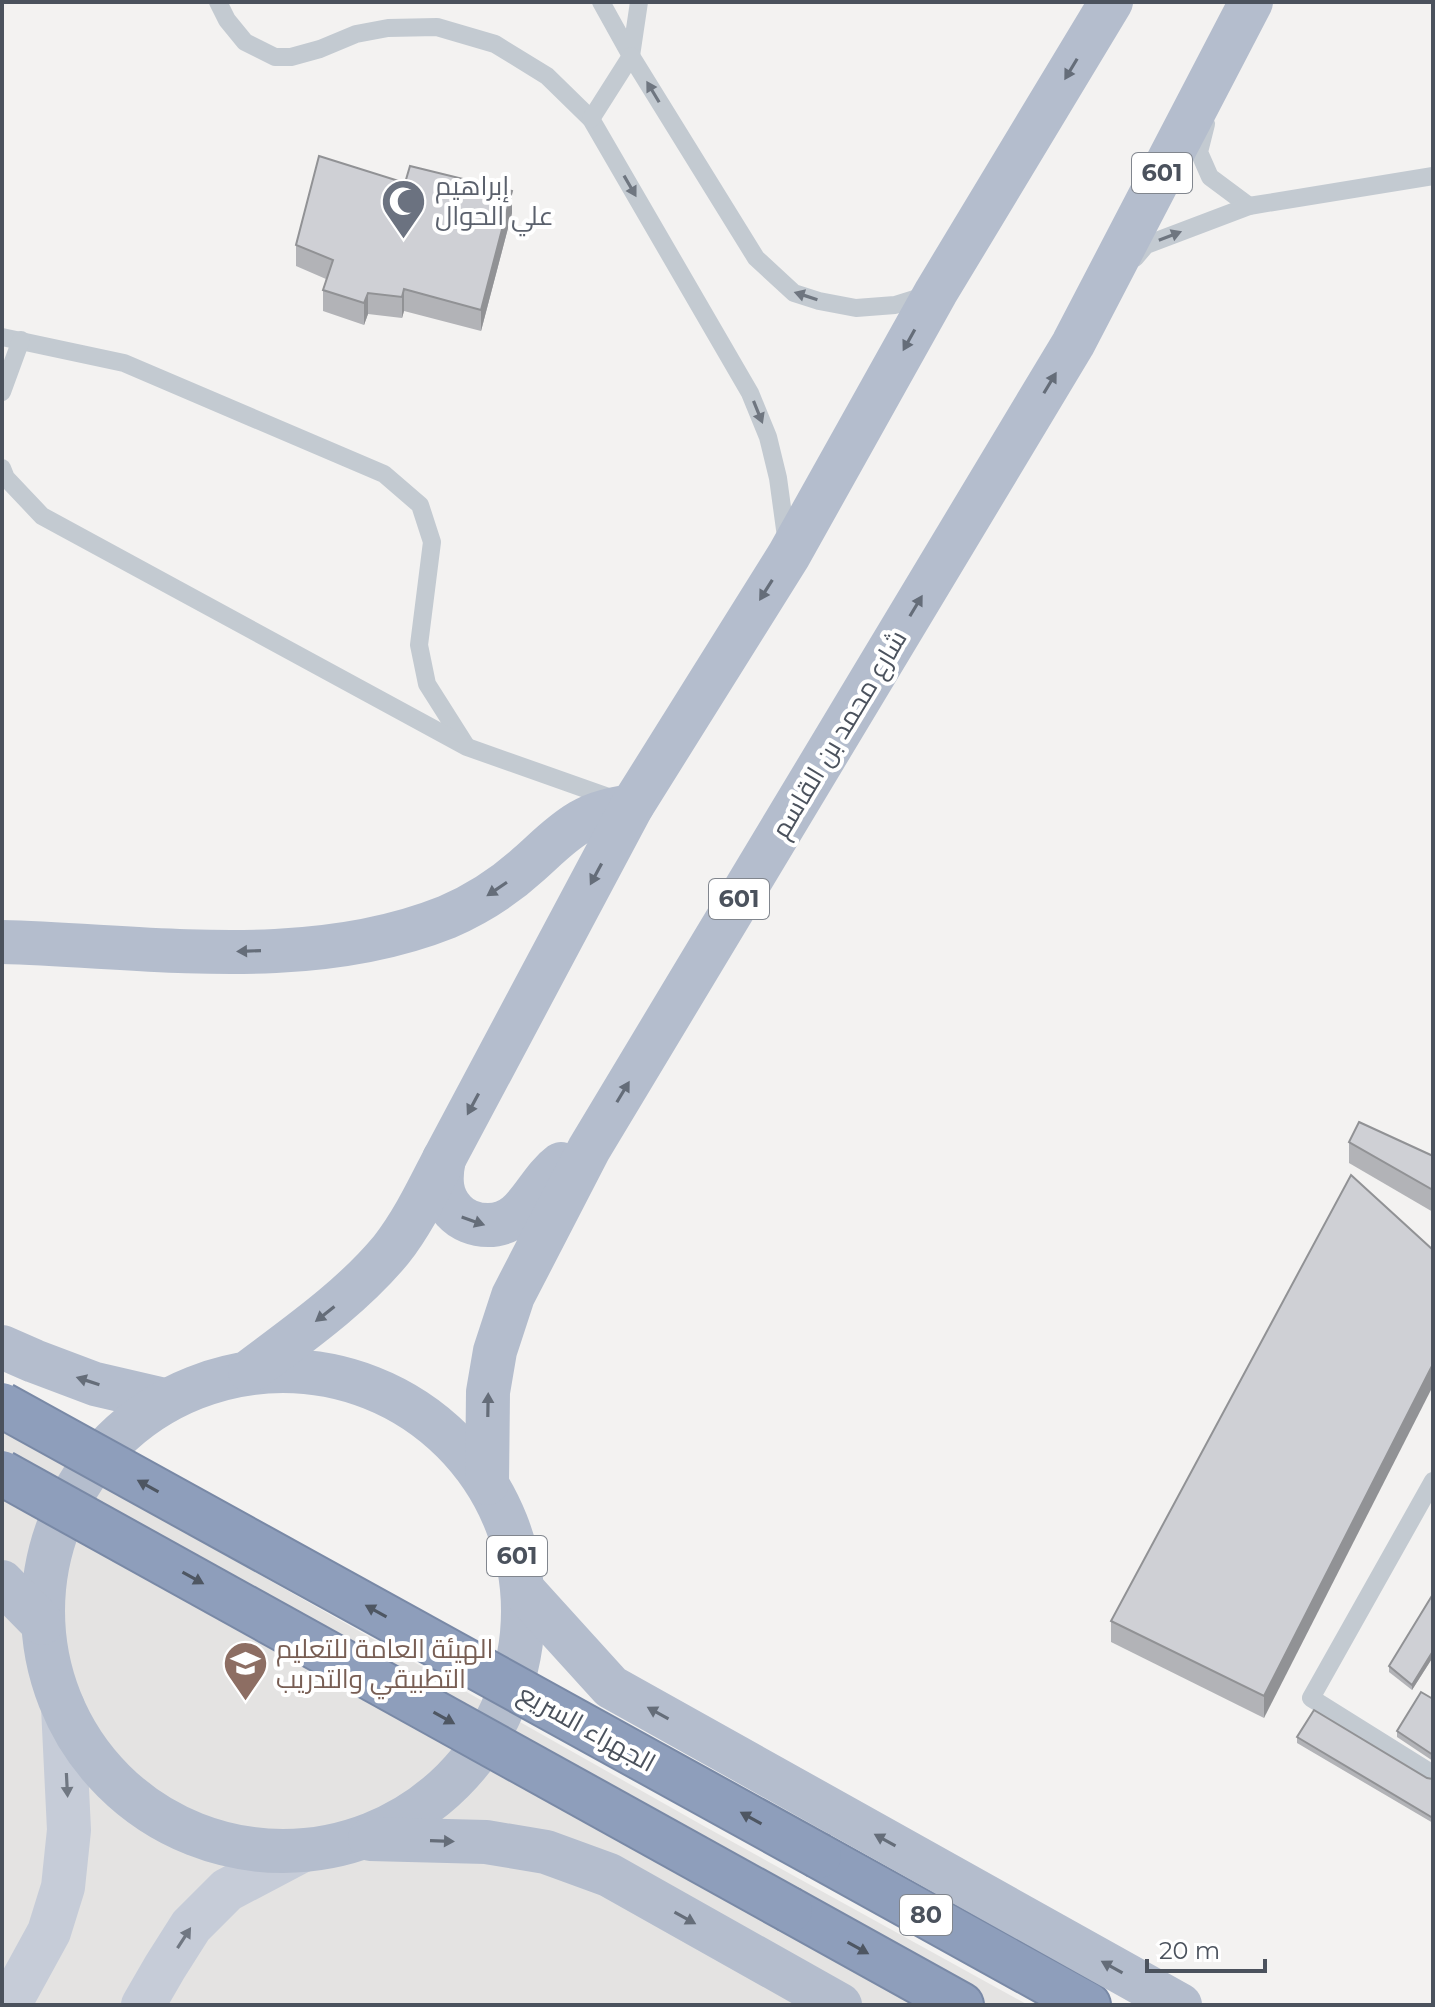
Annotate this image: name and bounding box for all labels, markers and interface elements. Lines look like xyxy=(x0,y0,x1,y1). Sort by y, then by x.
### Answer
one-way arrow xyxy=(1064,58,1078,80)
one-way arrow xyxy=(646,81,660,103)
road number: 601 xyxy=(1132,153,1192,193)
place label: إبراهيم علي الحوال xyxy=(435,170,554,237)
one-way arrow xyxy=(623,175,637,197)
mosque icon: إبراهيم علي الحوال xyxy=(380,177,428,240)
one-way arrow xyxy=(1159,229,1183,242)
one-way arrow xyxy=(794,290,818,302)
one-way arrow xyxy=(902,329,916,351)
one-way arrow xyxy=(1043,372,1057,394)
one-way arrow xyxy=(752,400,765,424)
one-way arrow xyxy=(759,580,774,601)
one-way arrow xyxy=(908,595,922,617)
street label: شارع محمد بن القاسم xyxy=(764,624,915,845)
one-way arrow xyxy=(589,863,602,886)
road number: 601 xyxy=(709,879,769,919)
one-way arrow xyxy=(487,882,508,897)
one-way arrow xyxy=(236,944,261,957)
one-way arrow xyxy=(615,1081,629,1103)
one-way arrow xyxy=(467,1093,481,1115)
one-way arrow xyxy=(461,1215,485,1227)
one-way arrow xyxy=(315,1305,335,1321)
one-way arrow xyxy=(76,1374,100,1386)
one-way arrow xyxy=(482,1392,494,1417)
one-way arrow xyxy=(137,1479,159,1493)
road number: 601 xyxy=(487,1536,547,1576)
one-way arrow xyxy=(181,1572,204,1585)
one-way arrow xyxy=(365,1605,387,1619)
place label: الهيئة العامة للتعليم التطبيقي والتدريب xyxy=(276,1633,493,1700)
school or university icon: الهيئة العامة للتعليم التطبيقي والتدريب xyxy=(221,1640,269,1703)
street label: الجهراء السريع xyxy=(512,1677,661,1780)
one-way arrow xyxy=(647,1707,669,1721)
one-way arrow xyxy=(433,1712,456,1725)
one-way arrow xyxy=(61,1773,74,1798)
one-way arrow xyxy=(739,1811,762,1825)
one-way arrow xyxy=(874,1833,896,1847)
one-way arrow xyxy=(430,1834,455,1847)
road number: 80 xyxy=(900,1895,952,1935)
one-way arrow xyxy=(674,1911,697,1925)
scale bar xyxy=(1147,1923,1265,1973)
one-way arrow xyxy=(176,1928,191,1949)
text: 20 m xyxy=(1159,1936,1220,1965)
one-way arrow xyxy=(847,1941,870,1955)
one-way arrow xyxy=(1101,1960,1124,1974)

